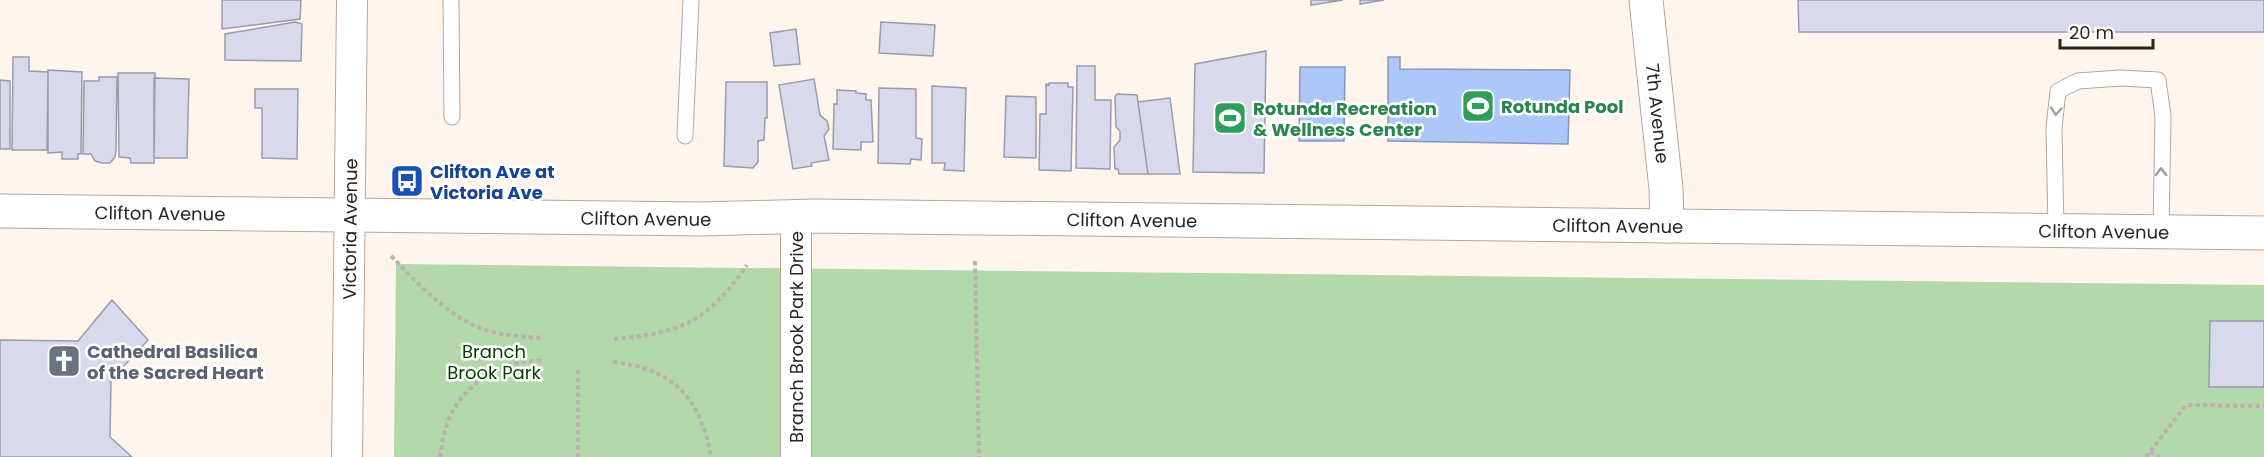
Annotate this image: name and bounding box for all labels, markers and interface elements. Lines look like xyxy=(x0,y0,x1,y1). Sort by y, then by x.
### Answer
scale bar xyxy=(2060,12,2153,50)
text: 20 m xyxy=(2069,20,2114,45)
street label: 7th Avenue xyxy=(1640,62,1676,165)
sports icon: Rotunda Pool xyxy=(1460,88,1496,124)
place label: Rotunda Pool xyxy=(1501,94,1624,119)
place label: Rotunda Recreation & Wellness Center xyxy=(1253,96,1437,142)
sports icon: Rotunda Recreation & Wellness Center xyxy=(1212,100,1248,136)
one-way arrow xyxy=(2050,106,2063,116)
street label: Victoria Avenue xyxy=(336,158,363,300)
place label: Clifton Ave at Victoria Ave xyxy=(430,159,555,205)
bus stop icon: Clifton Ave at Victoria Ave xyxy=(389,163,425,199)
one-way arrow xyxy=(2155,168,2167,177)
street label: Clifton Avenue xyxy=(94,200,226,226)
street label: Clifton Avenue xyxy=(580,205,712,232)
street label: Clifton Avenue xyxy=(1066,206,1197,233)
street label: Clifton Avenue xyxy=(1552,212,1683,239)
street label: Clifton Avenue xyxy=(2038,218,2169,244)
street label: Branch Brook Park Drive xyxy=(784,231,809,443)
place label: Cathedral Basilica of the Sacred Heart xyxy=(87,339,264,385)
park label: Branch Brook Park xyxy=(447,339,541,385)
church icon: Cathedral Basilica of the Sacred Heart xyxy=(46,343,82,379)

